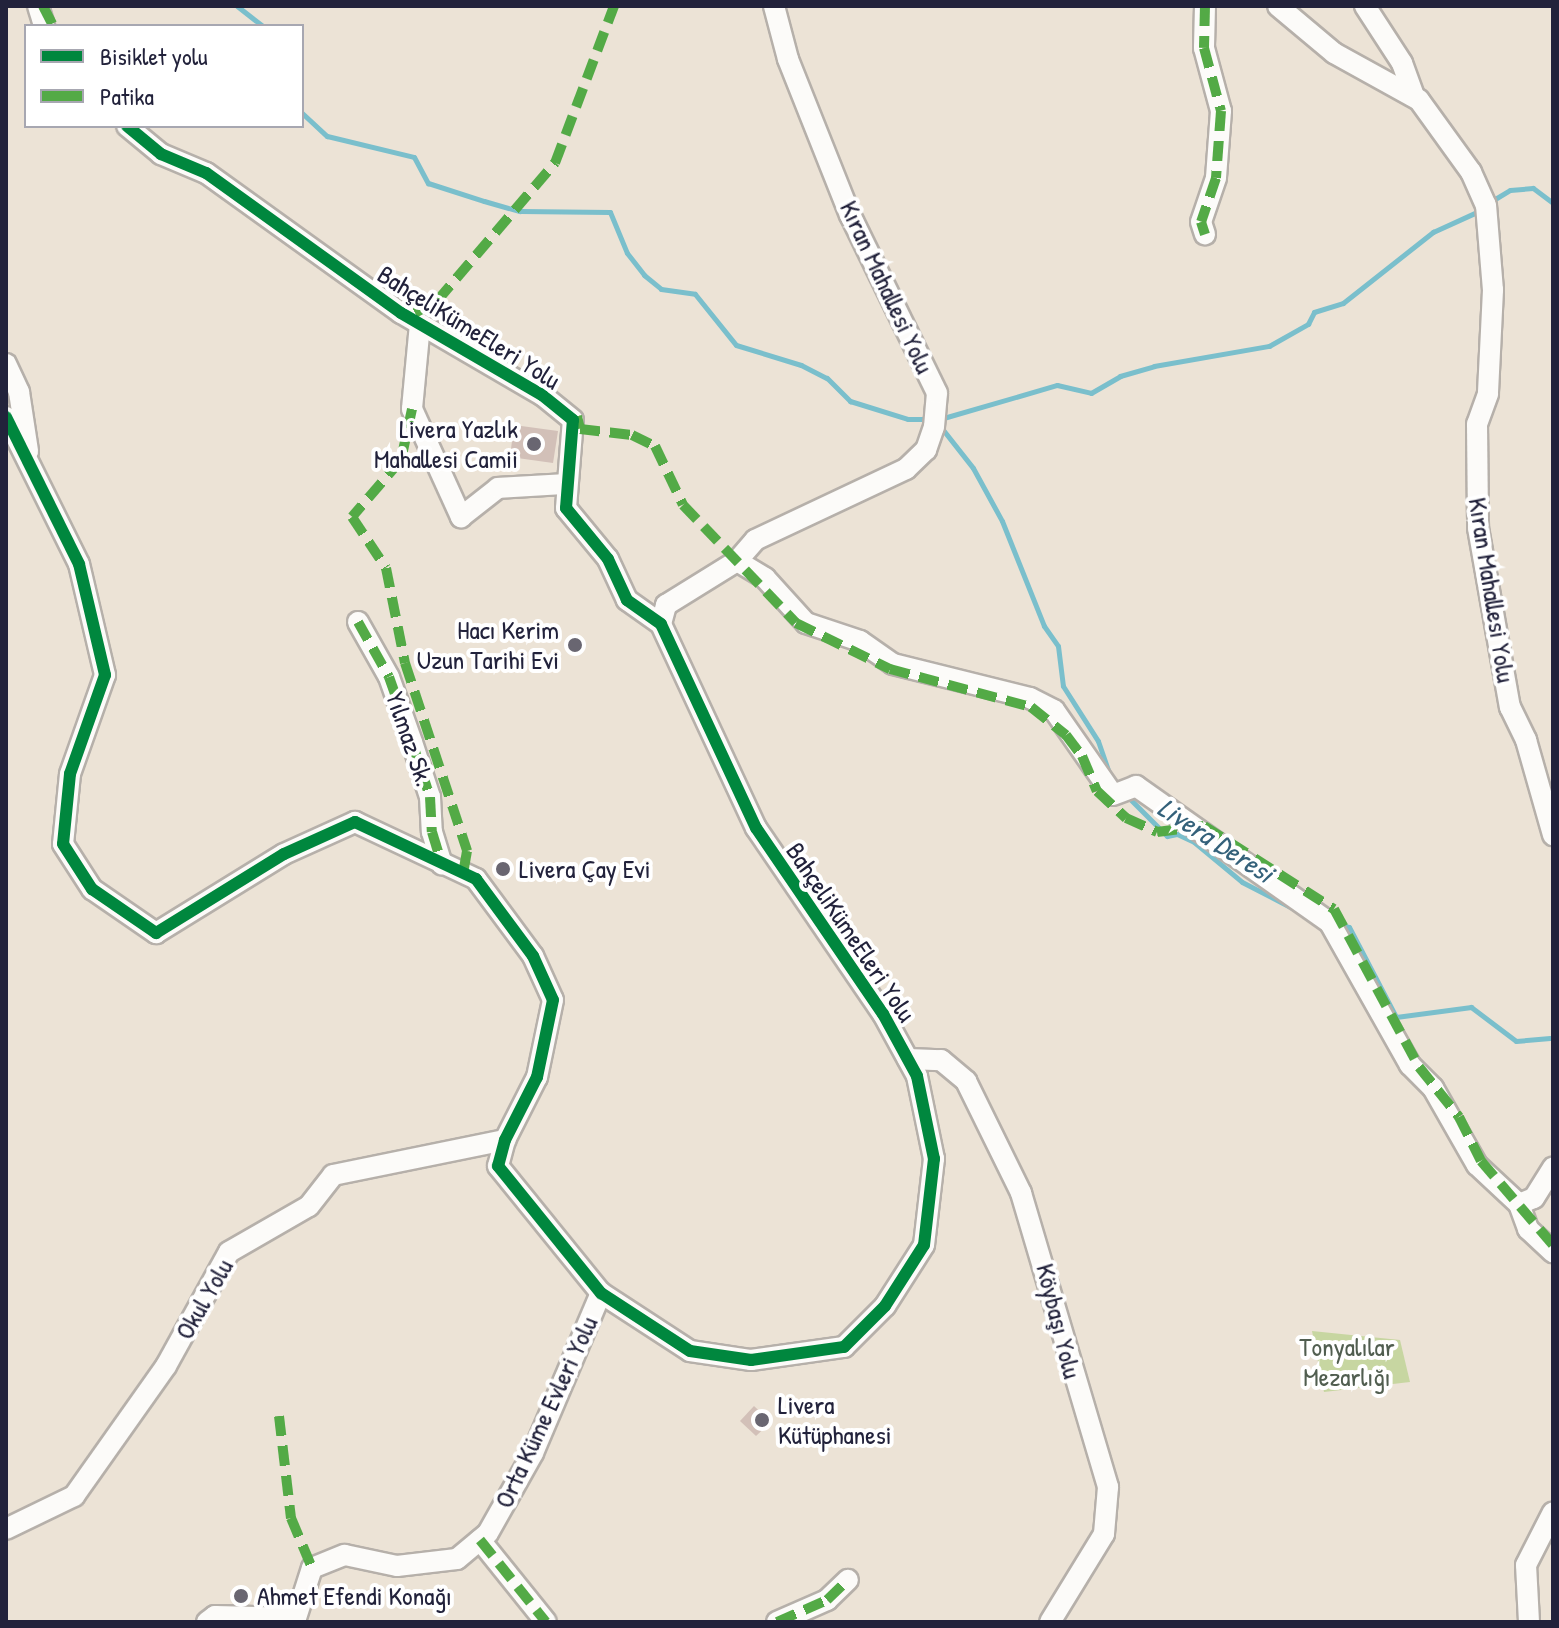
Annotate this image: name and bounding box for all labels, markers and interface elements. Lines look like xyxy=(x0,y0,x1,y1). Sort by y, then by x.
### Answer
legend xyxy=(24,24,304,128)
text: Bisiklet yolu xyxy=(100,40,208,72)
text: Patika xyxy=(100,80,154,112)
street label: Kıran Mahallesi Yolu xyxy=(833,196,941,378)
street label: BahçeliKümeEleri Yolu xyxy=(372,258,566,396)
place label: Livera Yazlık Mahallesi Camii xyxy=(374,413,518,474)
marker: Livera Yazlık Mahallesi Camii xyxy=(525,435,543,453)
street label: Kıran Mahallesi Yolu xyxy=(1462,495,1522,685)
place label: Hacı Kerim Uzun Tarihi Evi xyxy=(417,614,559,676)
marker: Hacı Kerim Uzun Tarihi Evi xyxy=(566,636,584,654)
street label: Yılmaz Sk. xyxy=(379,688,441,790)
water label: Livera Deresi xyxy=(1152,790,1280,890)
street label: BahçeliKümeEleri Yolu xyxy=(780,836,922,1028)
place label: Livera Çay Evi xyxy=(519,853,651,885)
marker: Livera Çay Evi xyxy=(494,860,512,878)
street label: Okul Yolu xyxy=(169,1253,239,1345)
street label: Köybaşı Yolu xyxy=(1030,1260,1088,1382)
street label: Orta Küme Evleri Yolu xyxy=(488,1311,604,1513)
park label: Tonyalılar Mezarlığı xyxy=(1299,1331,1395,1392)
place label: Livera Kütüphanesi xyxy=(778,1389,892,1450)
marker: Livera Kütüphanesi xyxy=(753,1411,771,1429)
place label: Ahmet Efendi Konağı xyxy=(257,1580,452,1612)
marker: Ahmet Efendi Konağı xyxy=(232,1587,250,1605)

